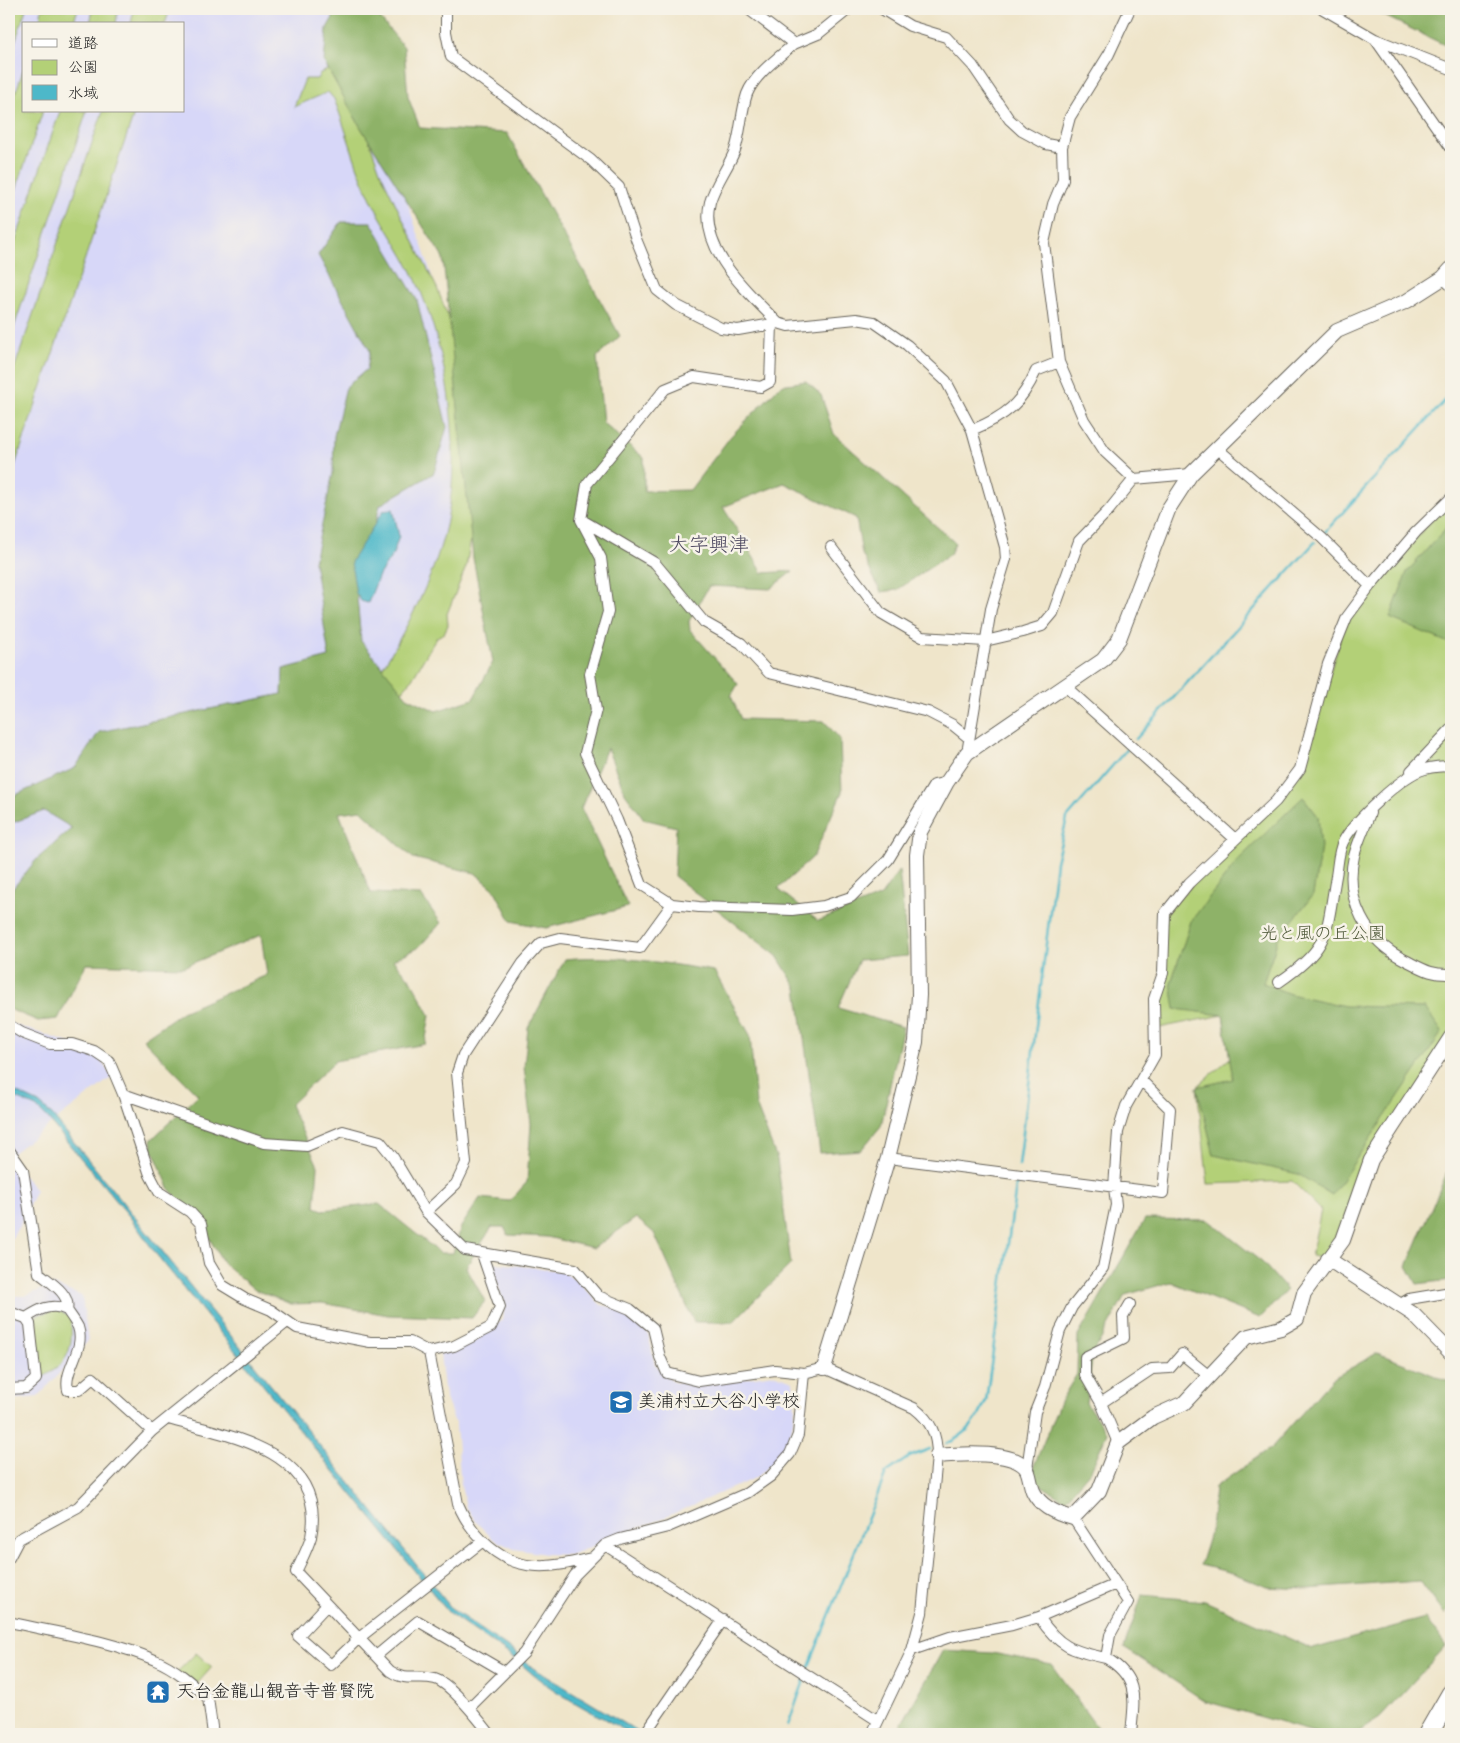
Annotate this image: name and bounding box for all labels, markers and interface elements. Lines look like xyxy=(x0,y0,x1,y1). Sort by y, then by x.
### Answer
legend xyxy=(22,22,185,112)
text: 道路 xyxy=(68,34,98,54)
text: 公園 xyxy=(68,58,98,78)
text: 水域 xyxy=(68,84,98,104)
district label: 大字興津 xyxy=(669,532,749,559)
park label: 光と風の丘公園 xyxy=(1260,922,1386,946)
school or university icon: 美浦村立大谷小学校 xyxy=(608,1389,634,1415)
place label: 美浦村立大谷小学校 xyxy=(638,1390,800,1414)
temple icon: 天台金龍山観音寺普賢院 xyxy=(145,1679,171,1705)
place label: 天台金龍山観音寺普賢院 xyxy=(176,1680,374,1704)

